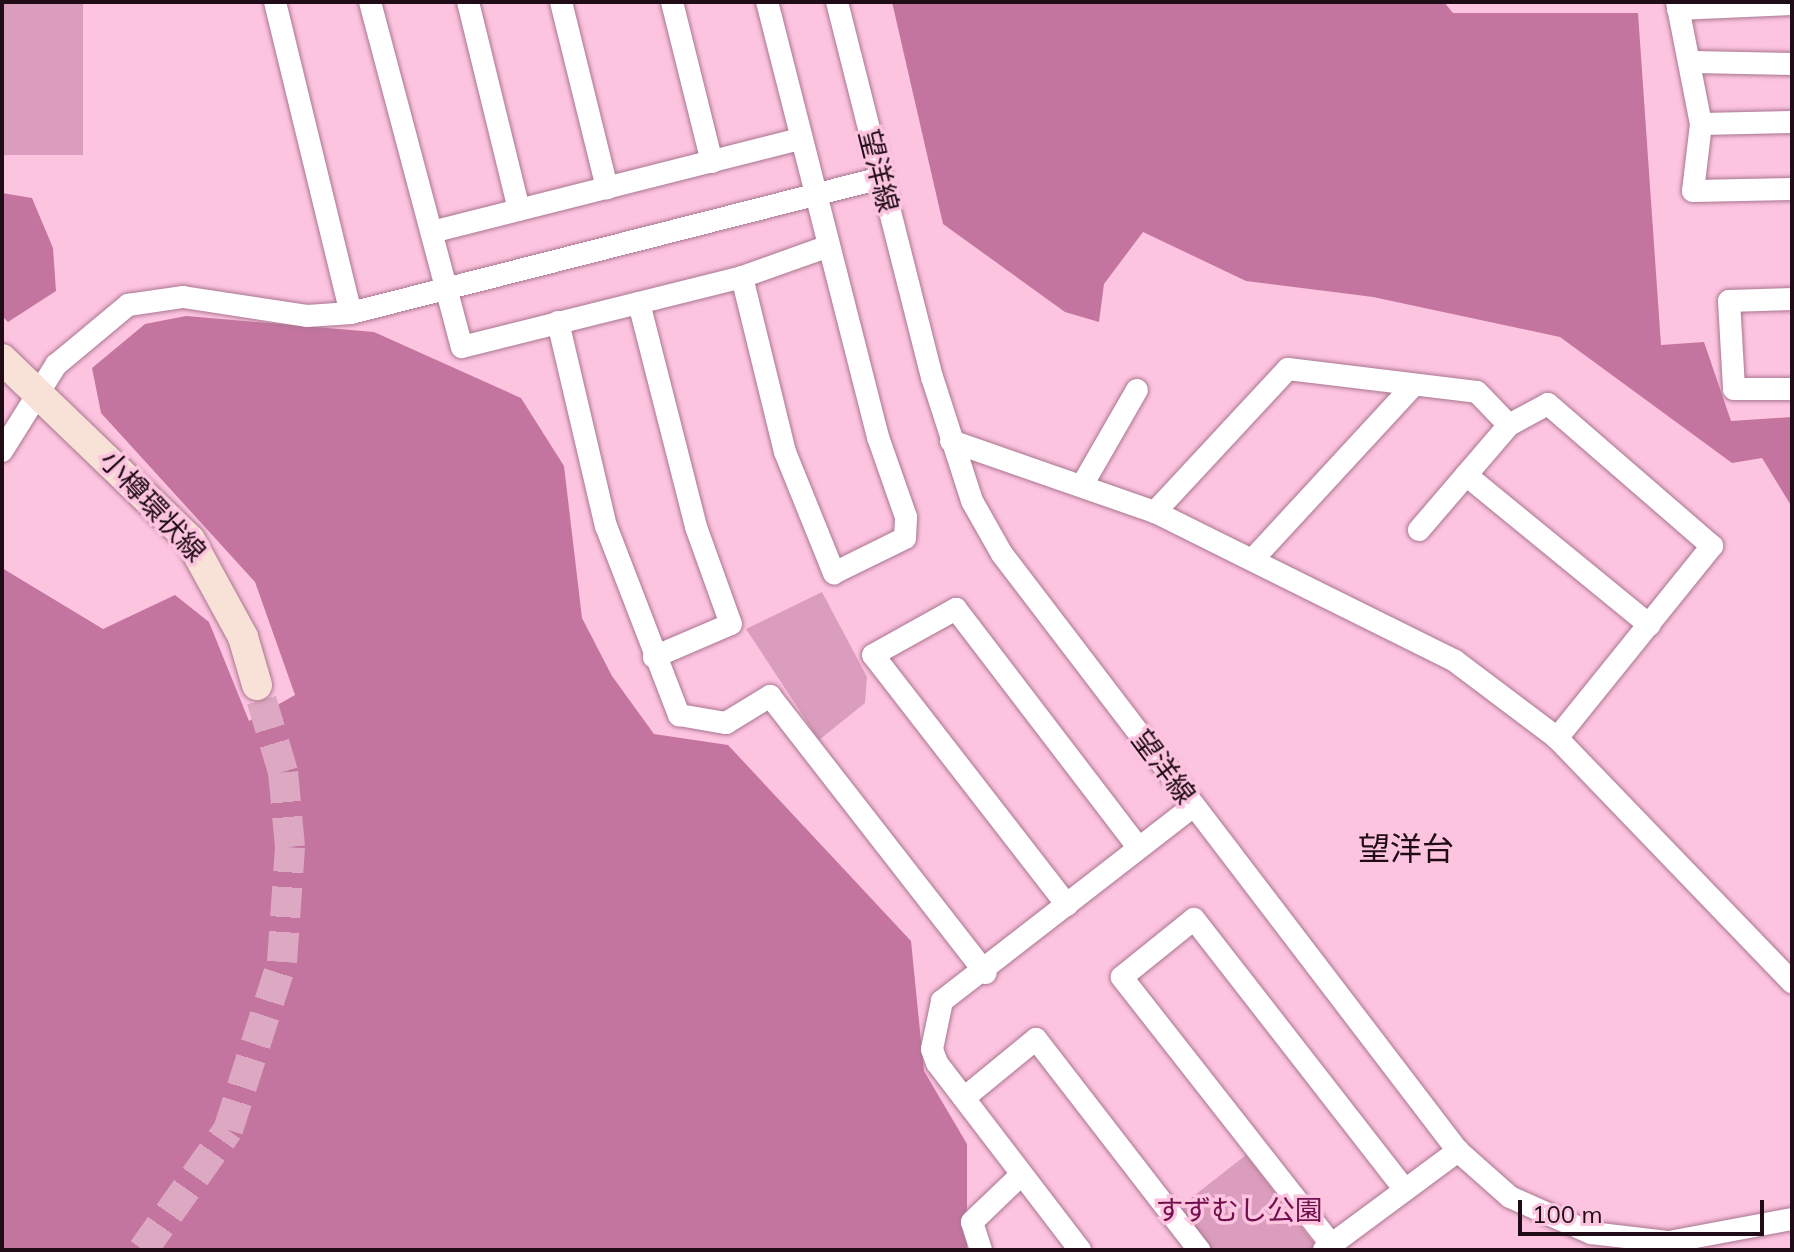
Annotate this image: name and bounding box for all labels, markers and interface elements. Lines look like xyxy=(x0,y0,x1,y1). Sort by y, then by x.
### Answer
street label: 望洋線 xyxy=(853,126,905,216)
street label: 小樽環状線 xyxy=(93,443,213,569)
street label: 望洋線 xyxy=(1125,723,1203,811)
district label: 望洋台 xyxy=(1358,829,1454,867)
scale bar xyxy=(1522,1184,1768,1234)
park label: すずむし公園 xyxy=(1155,1193,1323,1227)
text: 100 m xyxy=(1532,1199,1603,1229)

